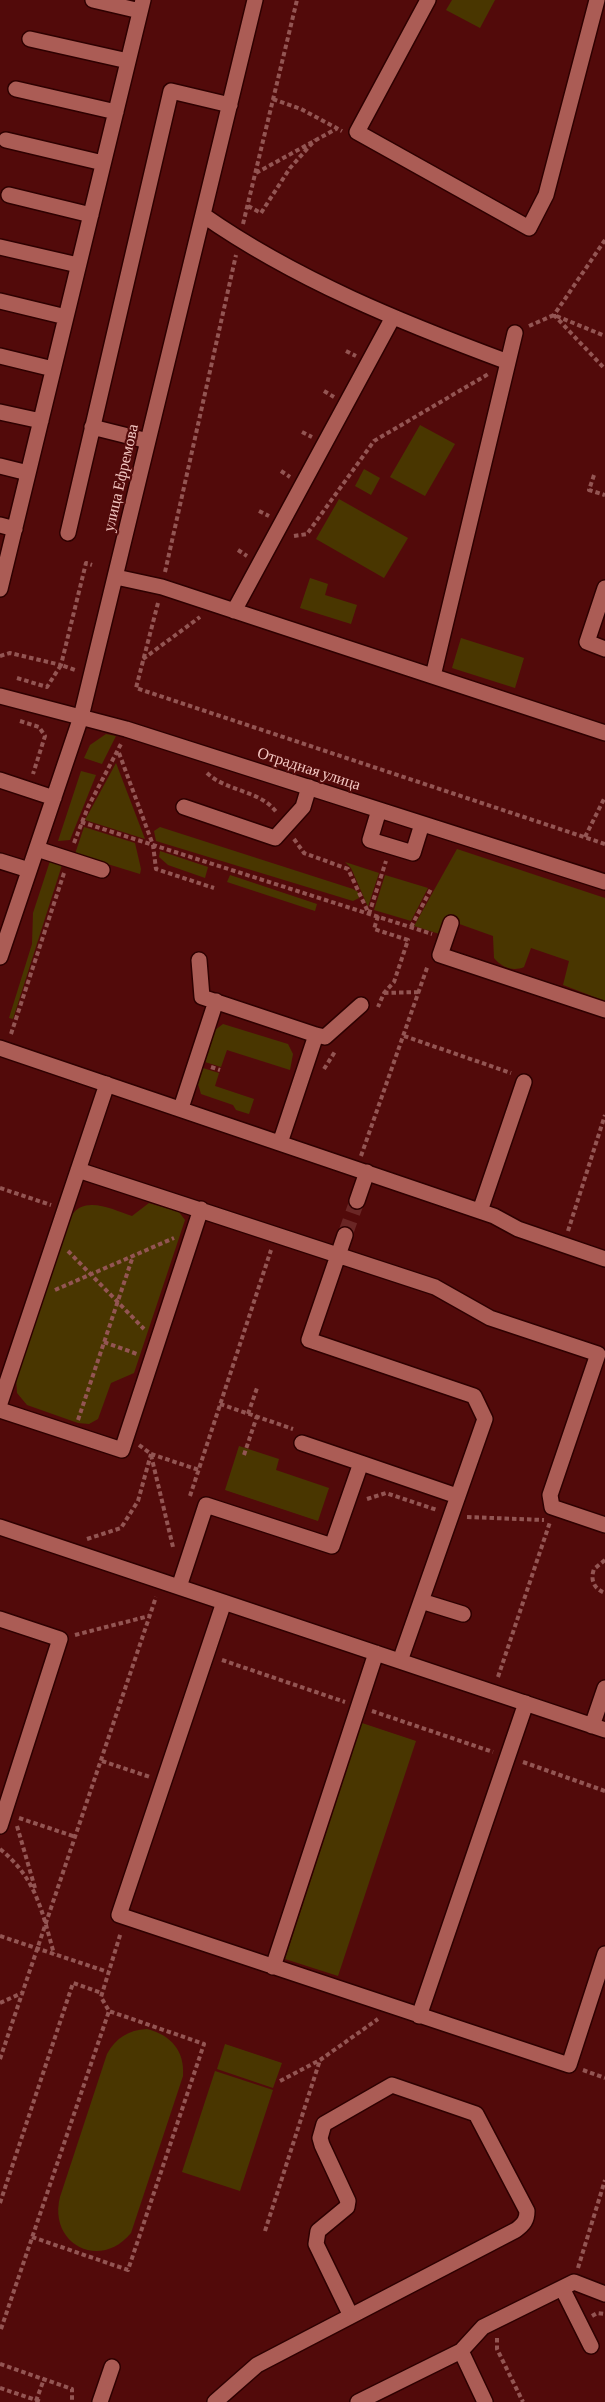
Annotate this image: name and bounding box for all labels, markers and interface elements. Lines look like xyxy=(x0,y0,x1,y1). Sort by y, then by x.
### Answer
street label: улица Ефремова xyxy=(99,422,143,534)
street label: Отрадная улица xyxy=(255,743,363,795)

